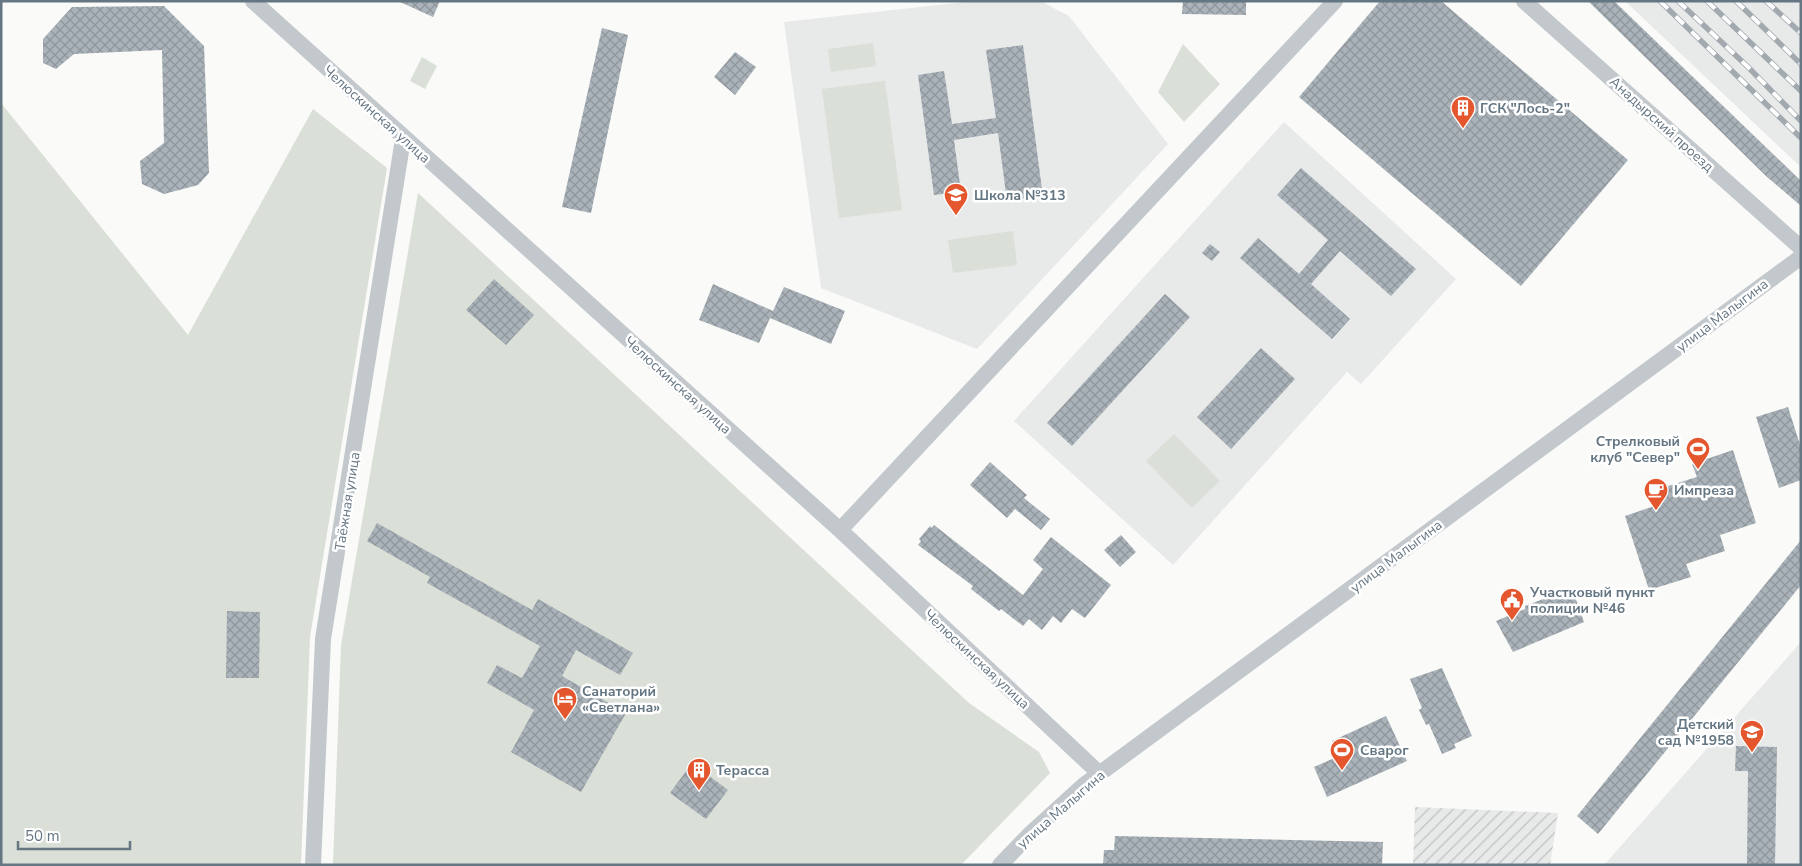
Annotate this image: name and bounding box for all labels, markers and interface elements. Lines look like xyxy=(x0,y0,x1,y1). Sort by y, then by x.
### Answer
street label: Челюскинская улица xyxy=(319,61,434,168)
street label: Анадырский проезд xyxy=(1605,72,1718,176)
building icon: ГСК "Лось-2" xyxy=(1450,95,1476,129)
place label: ГСК "Лось-2" xyxy=(1480,99,1570,118)
school or university icon: Школа №313 xyxy=(943,182,969,216)
place label: Школа №313 xyxy=(974,186,1066,205)
street label: улица Малыгина xyxy=(1672,275,1772,356)
street label: Челюскинская улица xyxy=(620,332,735,439)
place label: Стрелковый клуб "Север" xyxy=(1590,432,1680,467)
sports icon: Стрелковый клуб "Север" xyxy=(1685,436,1711,470)
street label: Таёжная улица xyxy=(330,450,365,552)
cafe icon: Импреза xyxy=(1643,477,1669,511)
place label: Импреза xyxy=(1674,481,1734,500)
street label: улица Малыгина xyxy=(1346,516,1446,597)
place label: Участковый пункт полиции №46 xyxy=(1529,583,1655,618)
public building icon: Участковый пункт полиции №46 xyxy=(1499,587,1525,621)
street label: Челюскинская улица xyxy=(920,605,1034,713)
place label: Санаторий «Светлана» xyxy=(582,682,660,717)
hotel icon: Санаторий «Светлана» xyxy=(552,686,578,720)
place label: Детский сад №1958 xyxy=(1658,715,1734,750)
school or university icon: Детский сад №1958 xyxy=(1739,719,1765,753)
sports icon: Сварог xyxy=(1329,737,1355,771)
place label: Сварог xyxy=(1360,741,1409,760)
building icon: Терасса xyxy=(686,757,712,791)
place label: Терасса xyxy=(716,761,769,780)
street label: улица Малыгина xyxy=(1013,766,1109,853)
scale bar xyxy=(18,818,130,850)
text: 50 m xyxy=(25,826,60,846)

